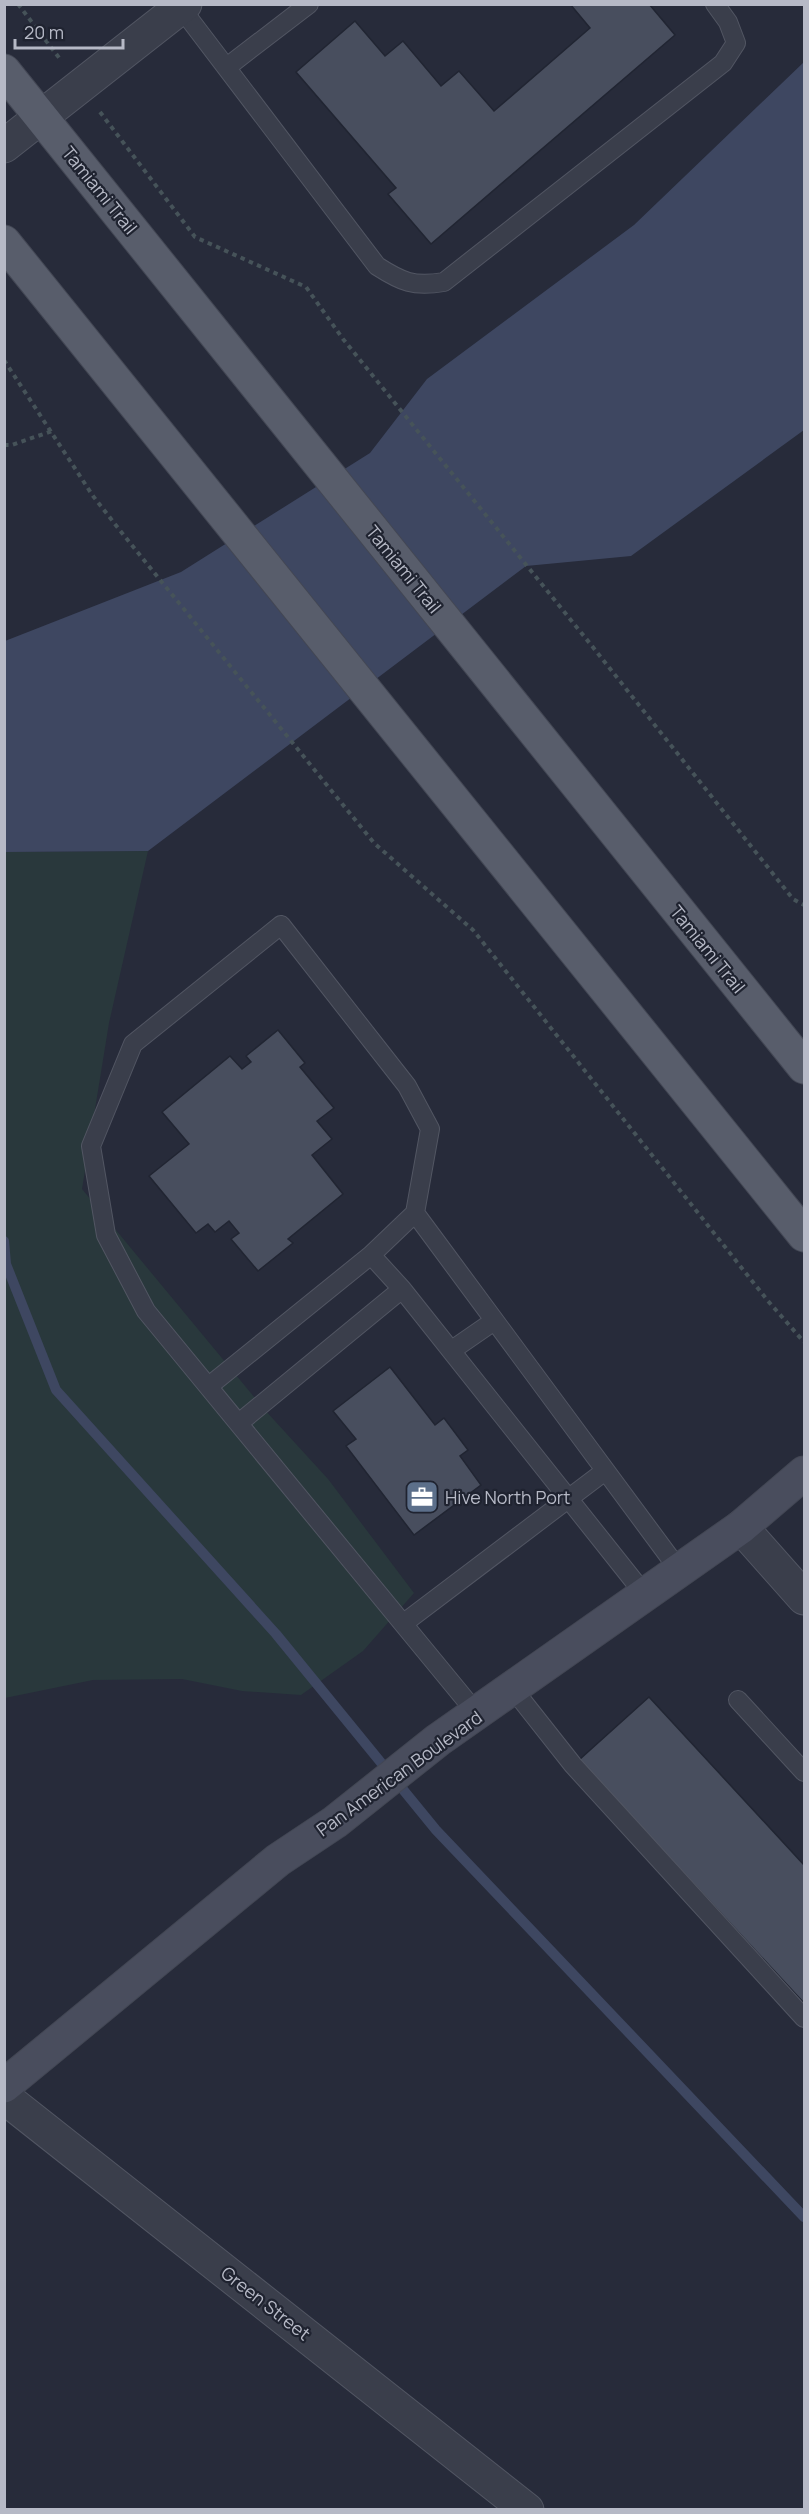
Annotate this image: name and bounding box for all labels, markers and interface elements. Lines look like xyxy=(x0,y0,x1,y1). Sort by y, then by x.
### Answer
scale bar xyxy=(15,12,123,50)
text: 20 m xyxy=(24,20,64,44)
street label: Tamiami Trail xyxy=(57,141,143,239)
street label: Tamiami Trail xyxy=(361,520,447,618)
street label: Tamiami Trail xyxy=(665,900,751,998)
office icon: Hive North Port xyxy=(404,1479,440,1515)
place label: Hive North Port xyxy=(445,1485,571,1509)
street label: Pan American Boulevard xyxy=(311,1705,487,1841)
street label: Green Street xyxy=(216,2261,316,2345)

